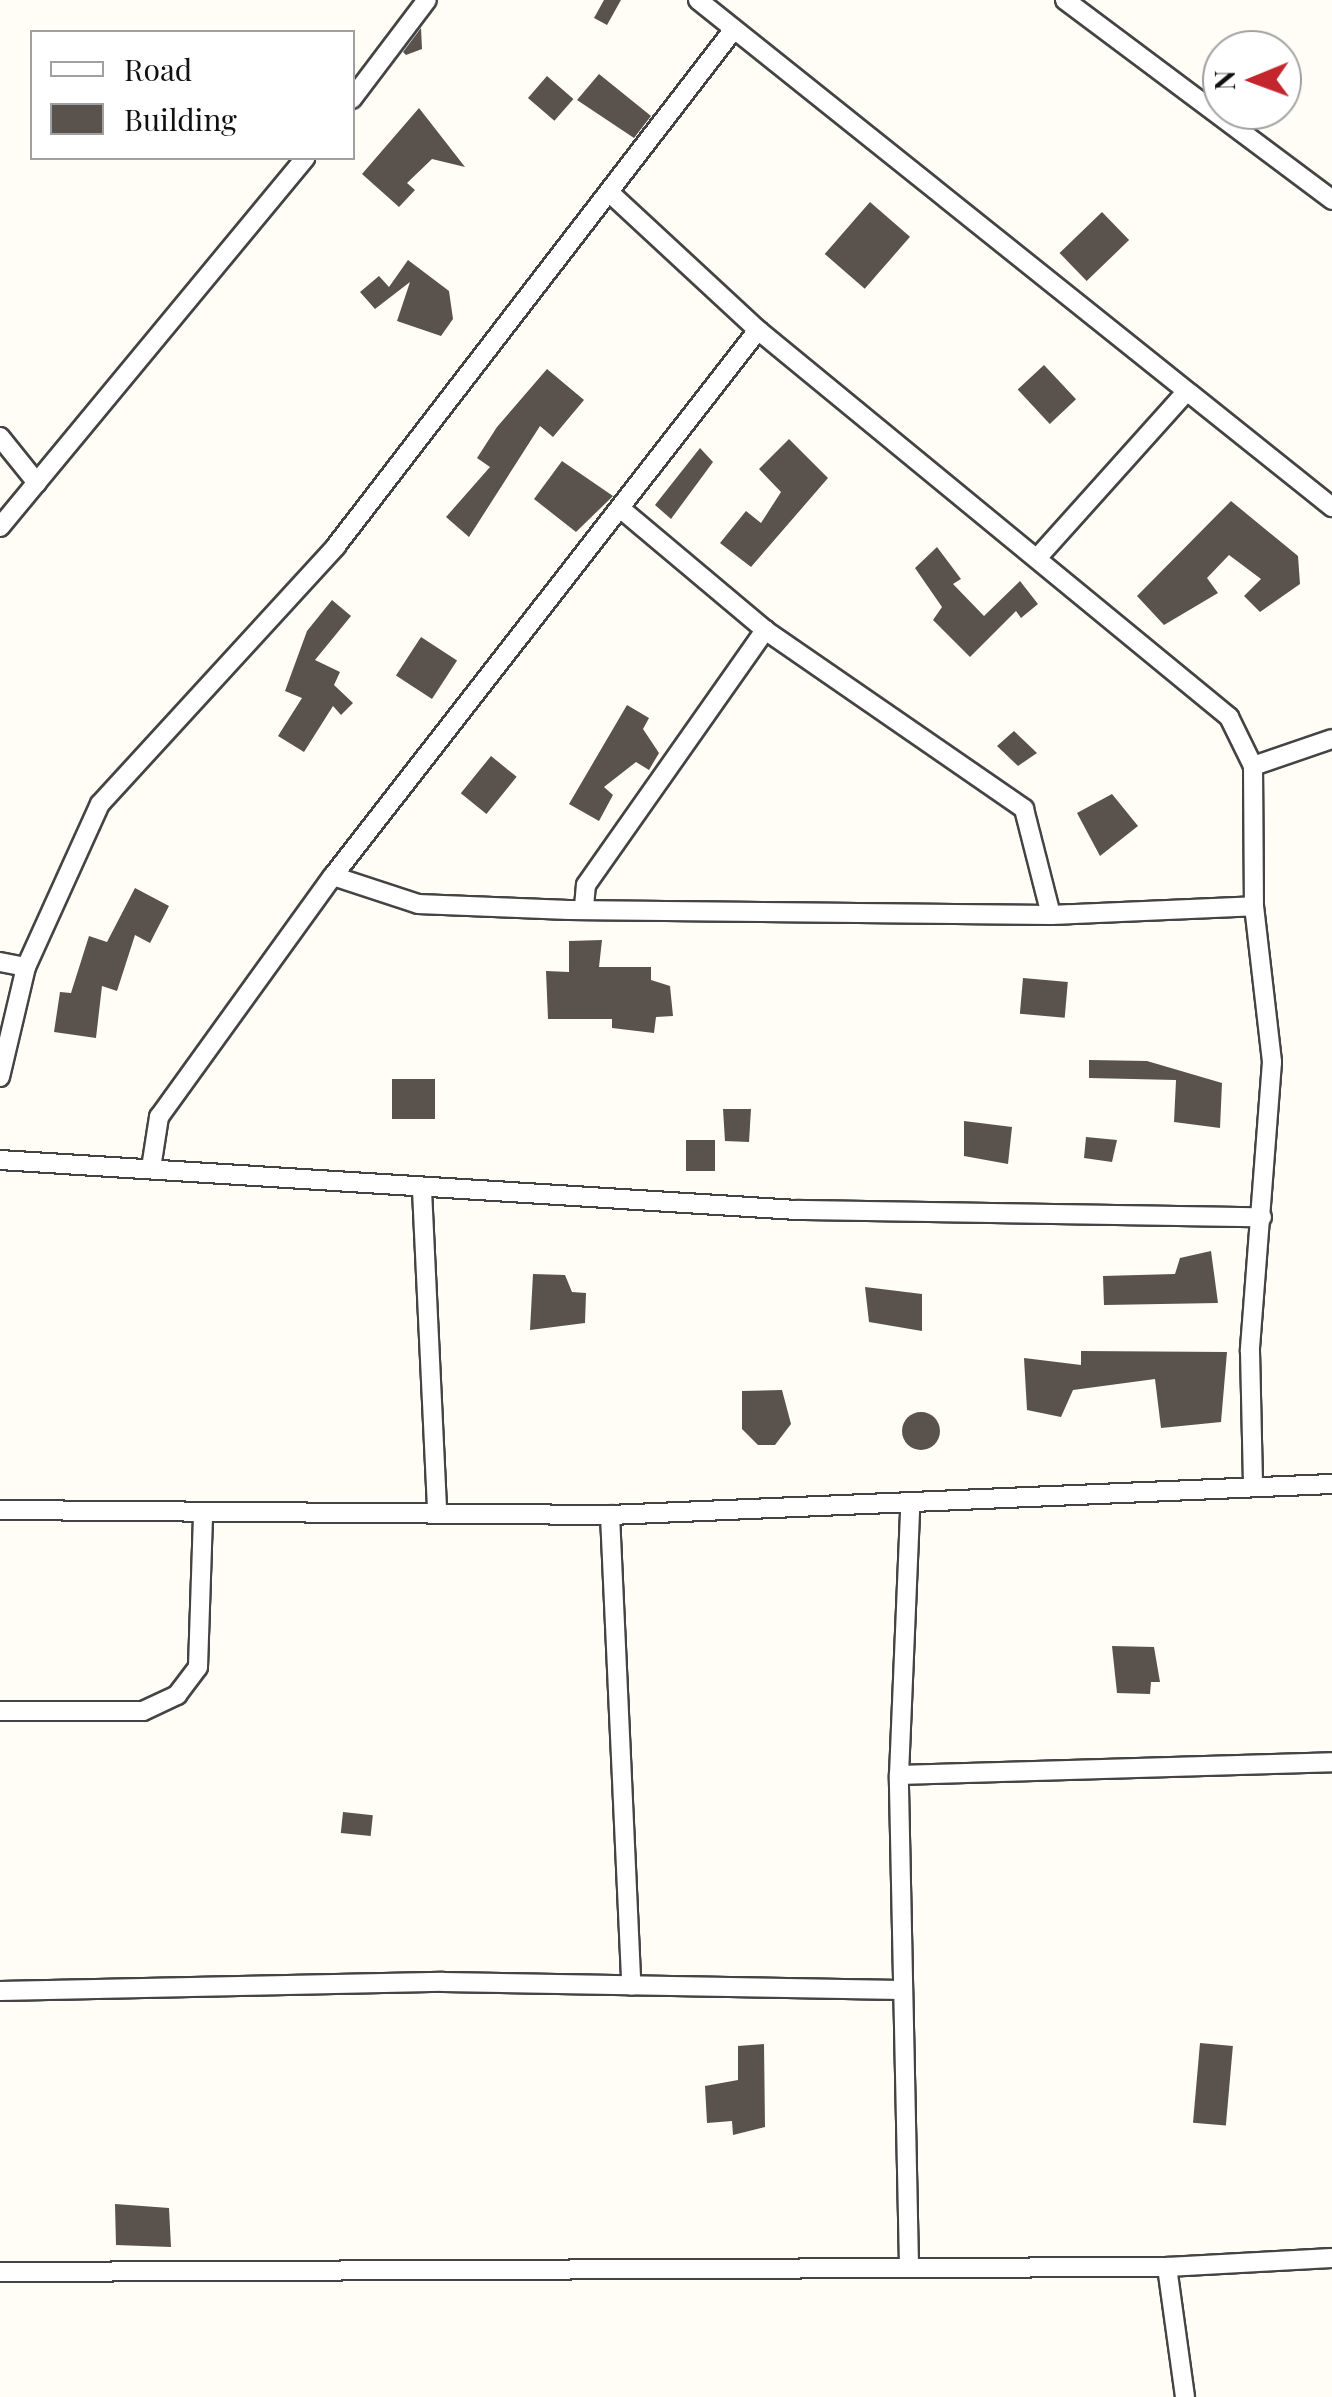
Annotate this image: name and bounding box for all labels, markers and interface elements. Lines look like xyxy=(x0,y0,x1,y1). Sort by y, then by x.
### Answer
legend xyxy=(30,30,355,160)
north arrow xyxy=(1202,30,1302,130)
text: Road xyxy=(124,49,192,89)
text: N xyxy=(1205,70,1242,91)
text: Building xyxy=(124,99,237,139)

